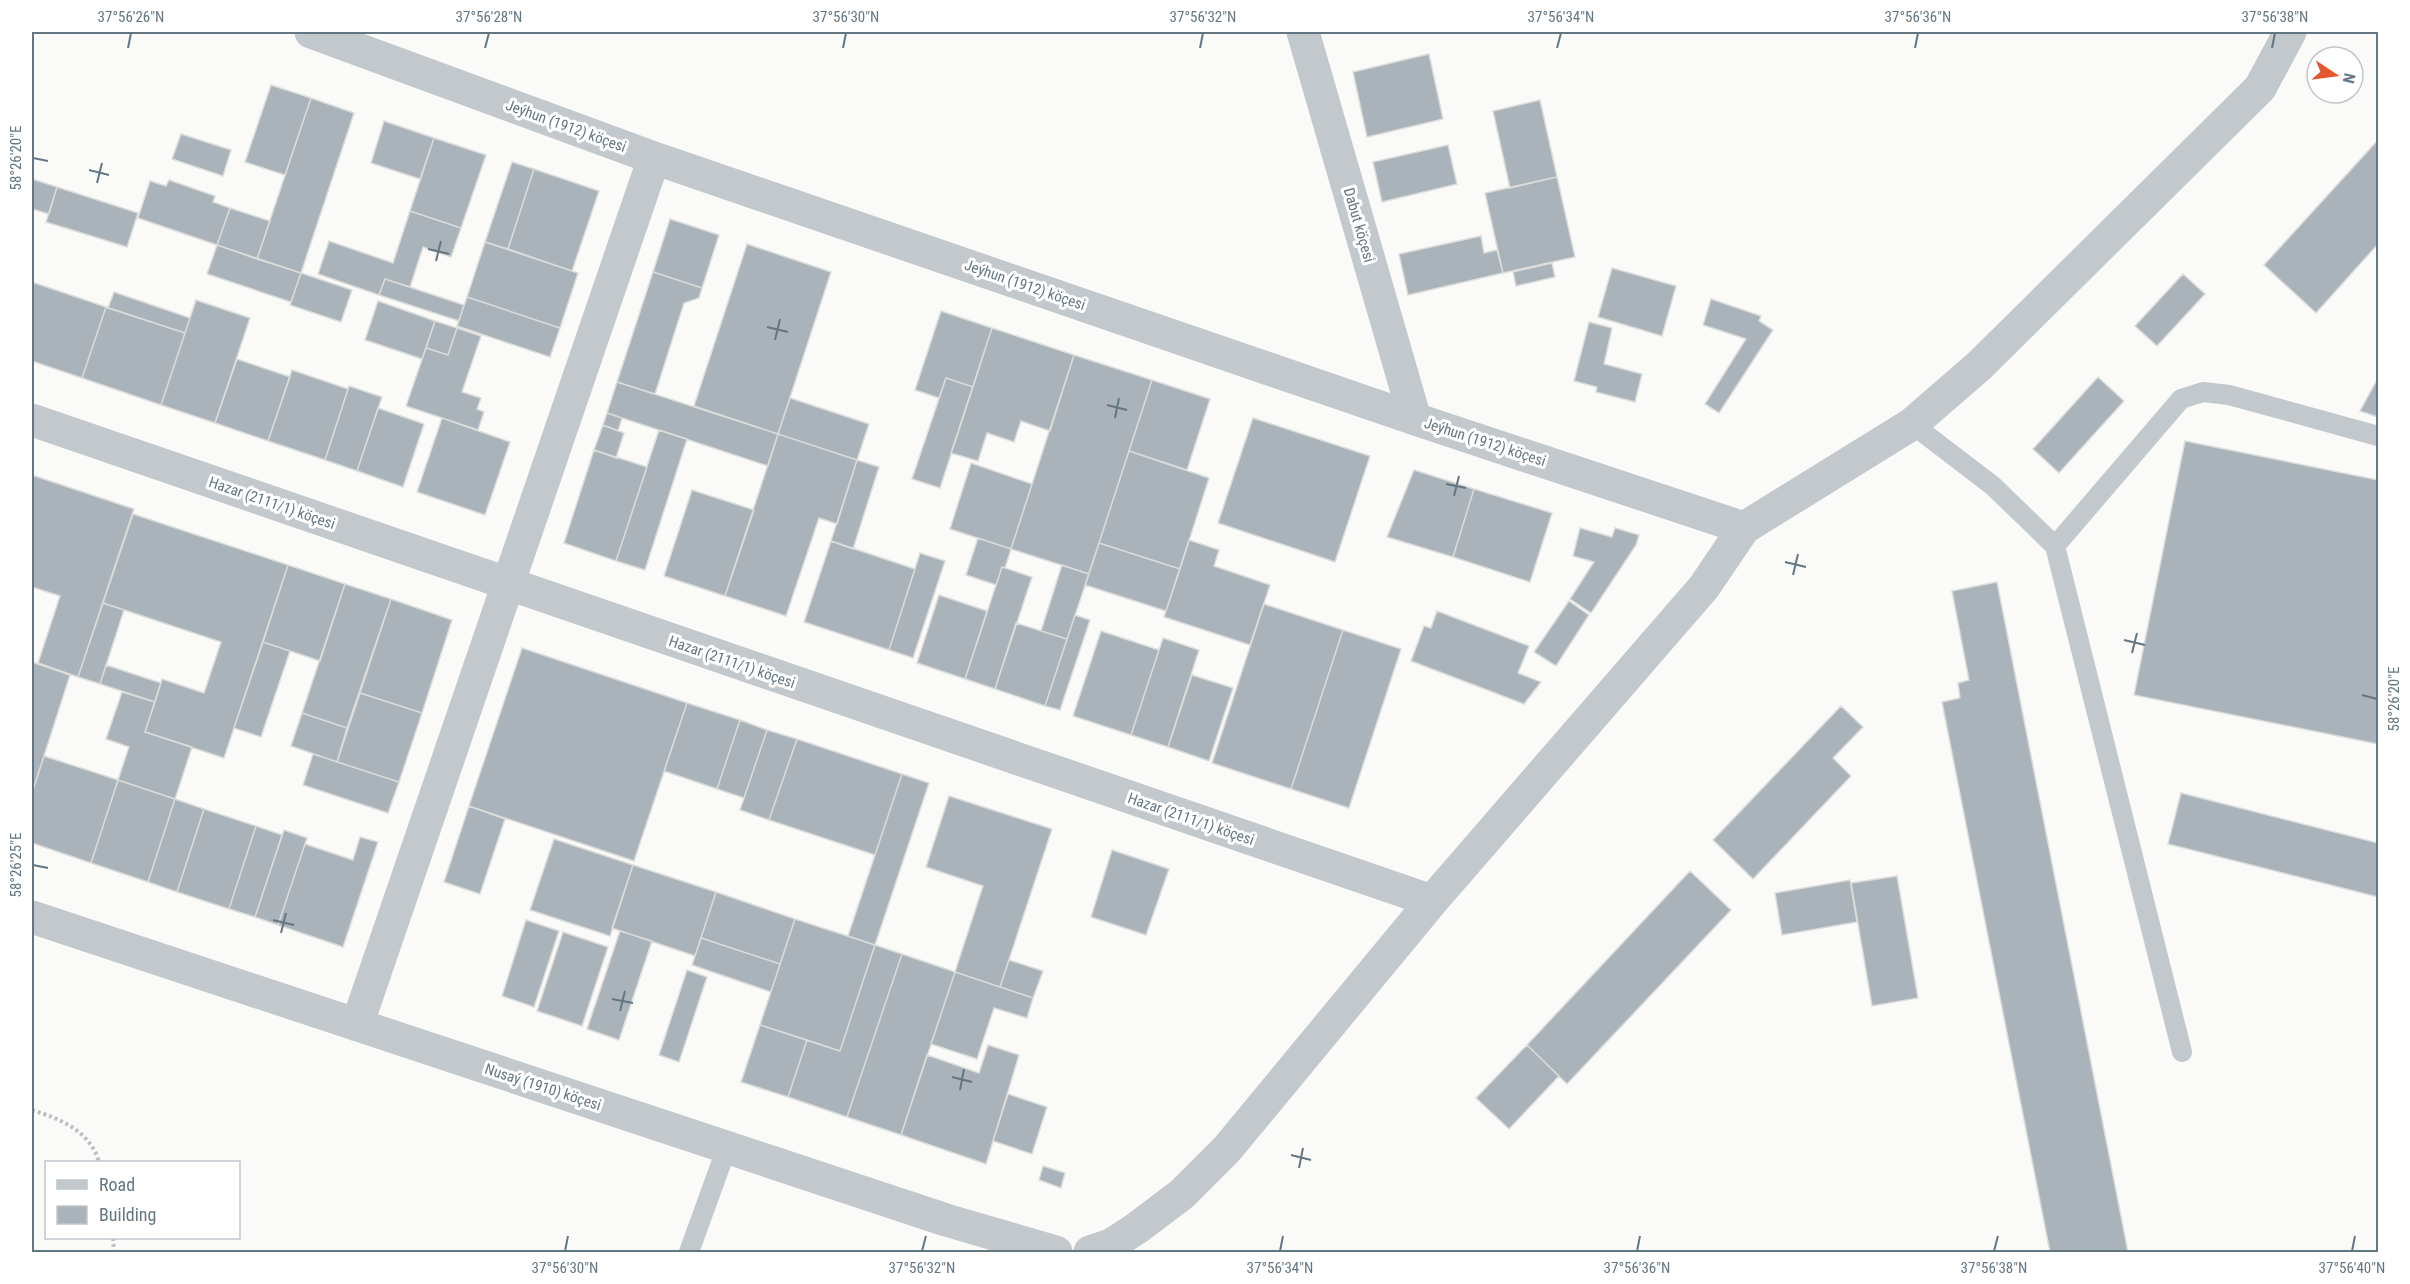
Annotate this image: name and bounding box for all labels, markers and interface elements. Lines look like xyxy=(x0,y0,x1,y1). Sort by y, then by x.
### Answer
text: 37°56'26"N xyxy=(98,8,164,26)
text: 37°56'28"N xyxy=(456,8,522,26)
text: 37°56'30"N xyxy=(813,8,879,26)
text: 37°56'32"N xyxy=(1170,8,1236,26)
text: 37°56'34"N xyxy=(1528,8,1594,26)
text: 37°56'36"N xyxy=(1885,8,1951,26)
text: 37°56'38"N xyxy=(2242,8,2308,26)
north arrow xyxy=(2305,45,2365,105)
text: N xyxy=(2339,71,2359,85)
street label: Jeýhun (1912) köçesi xyxy=(503,96,629,156)
text: 58°26'20"E xyxy=(7,126,25,190)
street label: Dabut köçesi xyxy=(1340,186,1378,264)
street label: Jeýhun (1912) köçesi xyxy=(962,256,1088,314)
street label: Jeýhun (1912) köçesi xyxy=(1422,414,1548,470)
street label: Hazar (2111/1) köçesi xyxy=(207,473,337,533)
street label: Hazar (2111/1) köçesi xyxy=(667,632,797,692)
text: 58°26'20"E xyxy=(2385,667,2403,731)
street label: Hazar (2111/1) köçesi xyxy=(1126,789,1256,849)
text: 58°26'25"E xyxy=(7,833,25,897)
street label: Nusaý (1910) köçesi xyxy=(483,1060,603,1114)
legend xyxy=(45,1161,240,1239)
text: Road xyxy=(99,1174,135,1195)
text: Building xyxy=(99,1204,156,1225)
text: 37°56'30"N xyxy=(532,1259,598,1277)
text: 37°56'32"N xyxy=(889,1259,955,1277)
text: 37°56'34"N xyxy=(1247,1259,1313,1277)
text: 37°56'36"N xyxy=(1604,1259,1670,1277)
text: 37°56'38"N xyxy=(1961,1259,2027,1277)
text: 37°56'40"N xyxy=(2319,1259,2385,1277)

